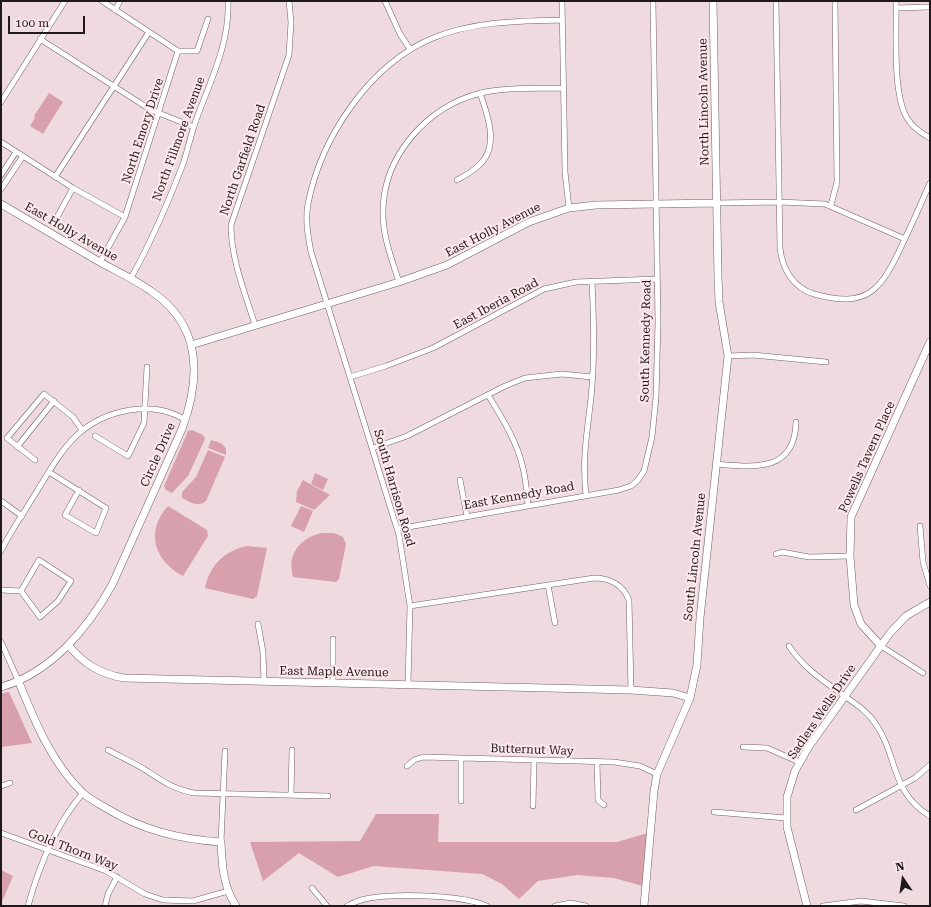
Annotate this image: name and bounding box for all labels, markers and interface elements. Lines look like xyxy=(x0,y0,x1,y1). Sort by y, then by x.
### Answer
scale bar xyxy=(10,8,87,34)
text: 100 m xyxy=(15,16,49,30)
street label: North Lincoln Avenue xyxy=(696,38,712,166)
street label: North Fillmore Avenue xyxy=(150,75,208,203)
street label: North Emory Drive xyxy=(119,77,167,185)
street label: North Garfield Road xyxy=(217,103,269,217)
street label: East Holly Avenue xyxy=(22,199,120,265)
street label: East Holly Avenue xyxy=(443,200,543,260)
street label: East Iberia Road xyxy=(451,276,541,332)
street label: South Kennedy Road xyxy=(638,280,654,402)
street label: Powells Tavern Place xyxy=(836,399,898,515)
street label: Circle Drive xyxy=(137,421,179,489)
street label: South Harrison Road xyxy=(370,428,418,548)
street label: East Kennedy Road xyxy=(463,479,575,513)
street label: South Lincoln Avenue xyxy=(681,492,709,622)
street label: Sadlers Wells Drive xyxy=(785,662,859,762)
street label: East Maple Avenue xyxy=(279,664,389,680)
street label: Butternut Way xyxy=(490,741,574,759)
street label: Gold Thorn Way xyxy=(26,826,120,874)
north arrow xyxy=(883,859,923,899)
text: N xyxy=(895,860,906,874)

